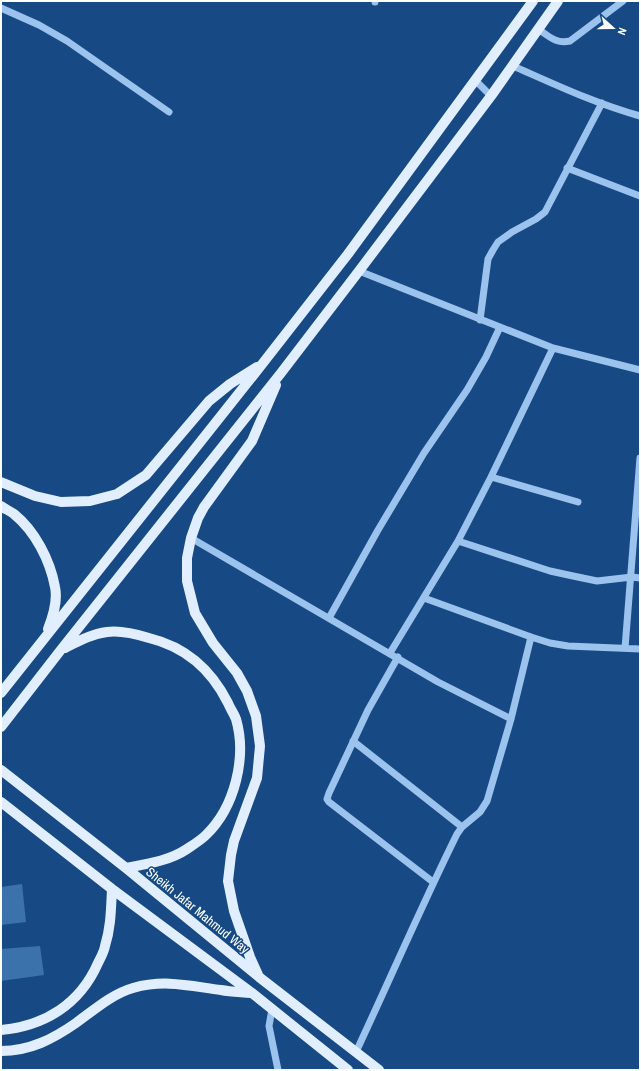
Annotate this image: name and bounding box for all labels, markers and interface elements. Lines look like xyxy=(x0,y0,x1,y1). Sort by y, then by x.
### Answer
north arrow xyxy=(593,8,633,48)
text: N xyxy=(615,26,630,37)
street label: Sheikh Jafar Mahmud Way xyxy=(143,863,253,958)

